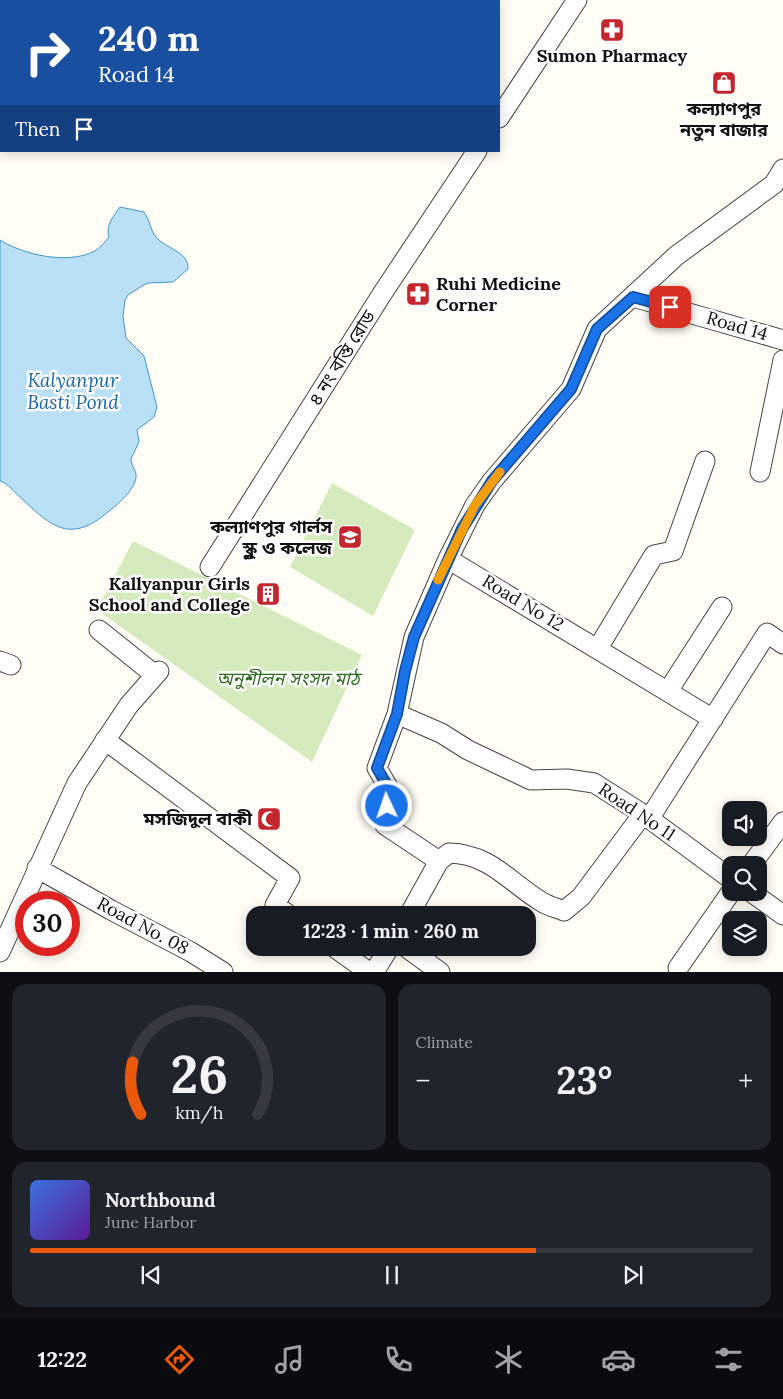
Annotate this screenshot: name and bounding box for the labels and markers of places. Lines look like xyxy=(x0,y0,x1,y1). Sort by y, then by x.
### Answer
pharmacy icon: Sumon Pharmacy xyxy=(599,17,625,43)
place label: Sumon Pharmacy xyxy=(537,44,687,67)
shop icon: কল্যাণপুর নতুন বাজার xyxy=(711,70,737,96)
place label: কল্যাণপুর নতুন বাজার xyxy=(679,97,769,142)
place label: Ruhi Medicine Corner xyxy=(436,272,561,316)
pharmacy icon: Ruhi Medicine Corner xyxy=(405,281,431,307)
pin xyxy=(649,286,691,328)
place label: কল্যাণপুর গার্লস স্কুল ও কলেজ xyxy=(209,515,333,560)
school or university icon: কল্যাণপুর গার্লস স্কুল ও কলেজ xyxy=(337,524,363,550)
place label: Kallyanpur Girls School and College xyxy=(89,572,250,616)
building icon: Kallyanpur Girls School and College xyxy=(255,581,281,607)
mosque icon: মসজিদুল বাকী xyxy=(256,806,282,832)
place label: মসজিদুল বাকী xyxy=(143,807,253,830)

